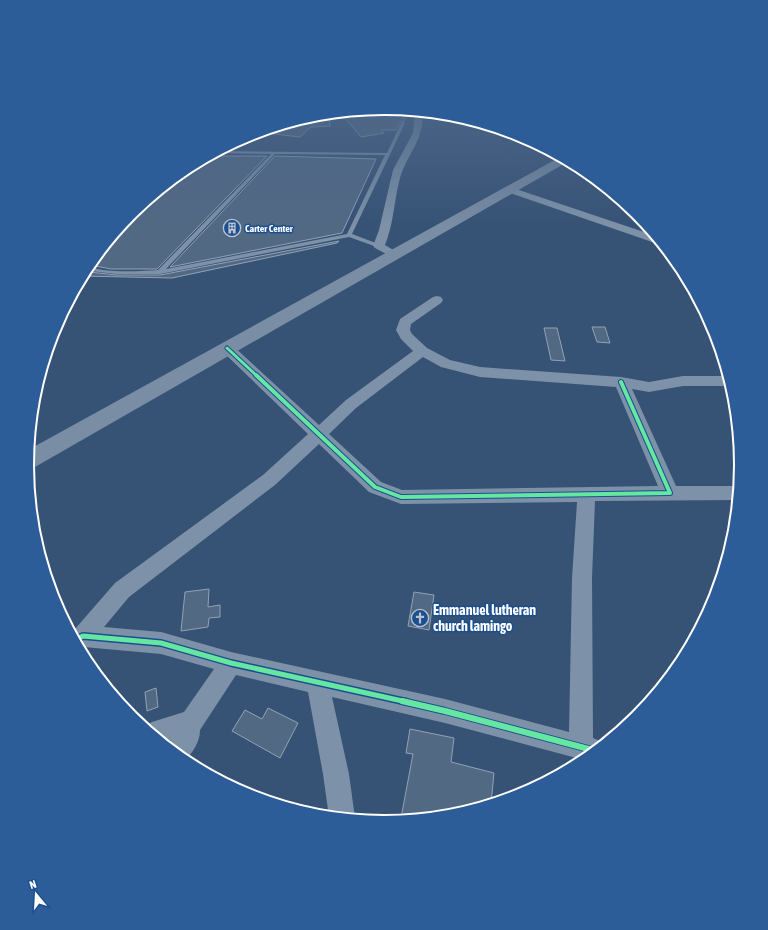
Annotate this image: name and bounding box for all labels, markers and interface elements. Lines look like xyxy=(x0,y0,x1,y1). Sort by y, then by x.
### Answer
building icon: Carter Center xyxy=(222,218,242,238)
place label: Carter Center xyxy=(245,223,294,234)
place label: Emmanuel lutheran church lamingo xyxy=(433,602,536,634)
church icon: Emmanuel lutheran church lamingo xyxy=(410,608,430,628)
north arrow xyxy=(16,874,56,914)
text: N xyxy=(28,878,38,891)

